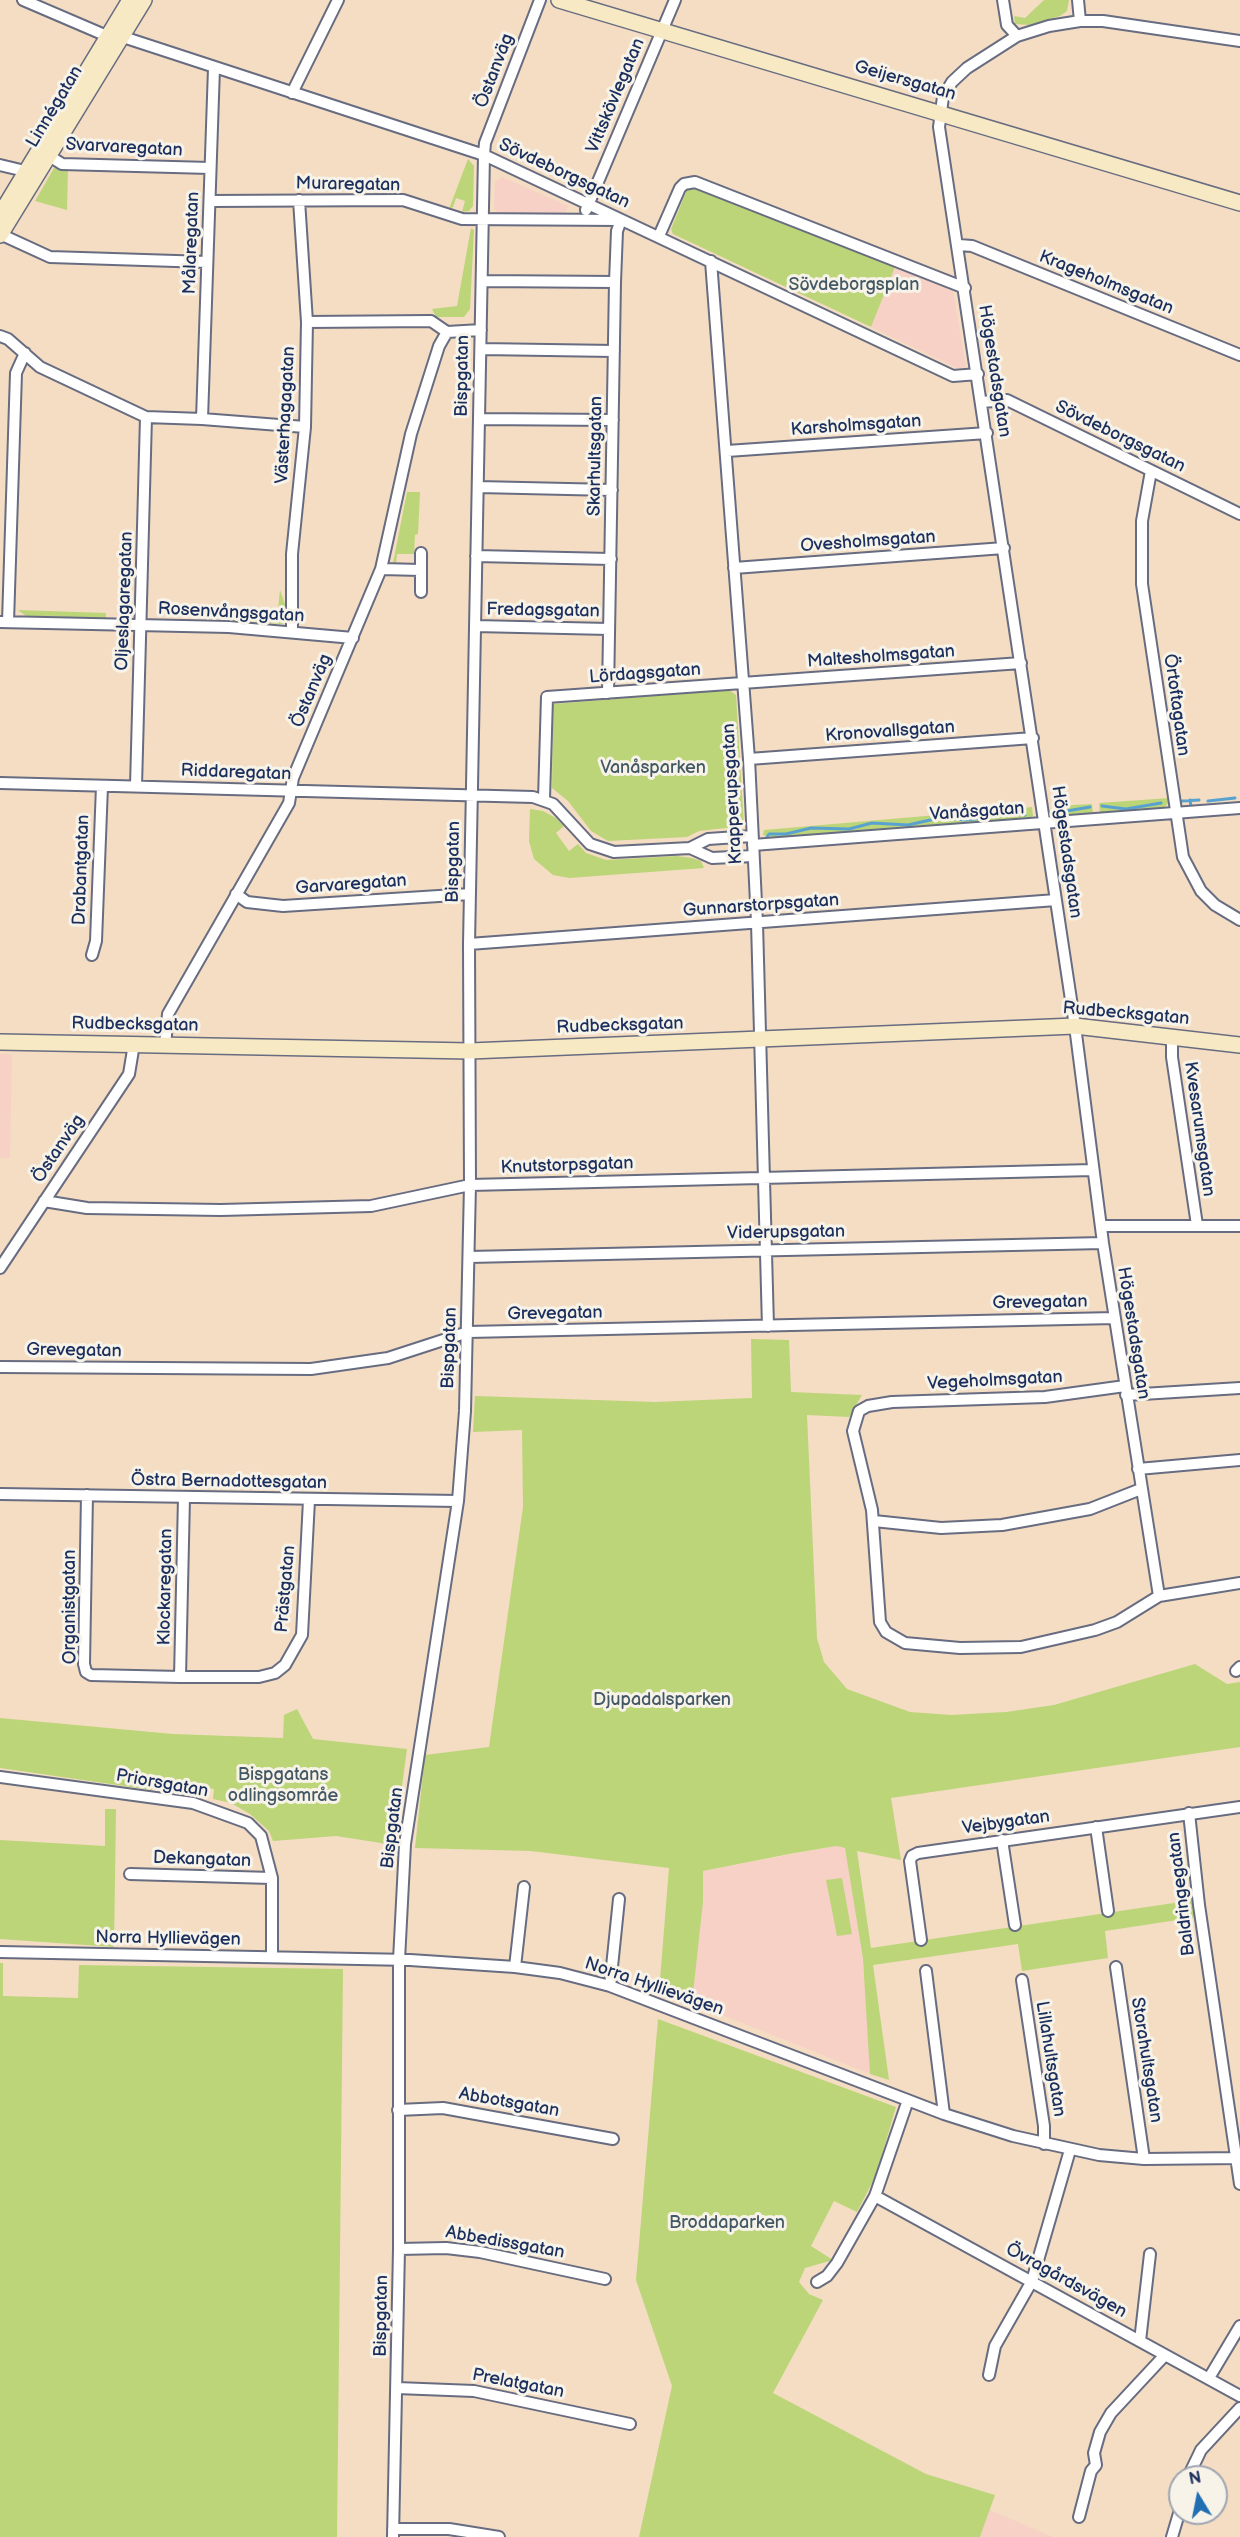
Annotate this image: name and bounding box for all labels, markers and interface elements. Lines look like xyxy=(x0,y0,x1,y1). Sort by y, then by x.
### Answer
street label: Östanväg xyxy=(471,31,519,111)
street label: Vittskövlegatan xyxy=(582,35,650,157)
street label: Geijersgatan xyxy=(852,56,958,106)
street label: Linnégatan xyxy=(22,62,88,152)
street label: Svarvaregatan xyxy=(65,134,183,162)
street label: Sövdeborgsgatan xyxy=(495,134,633,214)
street label: Muraregatan xyxy=(296,173,400,197)
street label: Målaregatan xyxy=(179,191,205,295)
street label: Krageholmsgatan xyxy=(1036,246,1176,320)
park label: Sövdeborgsplan xyxy=(789,274,919,296)
street label: Högestadsgatan xyxy=(973,303,1015,439)
street label: Bispgatan xyxy=(451,335,475,417)
street label: Västerhagagatan xyxy=(272,346,300,484)
street label: Skarhultsgatan xyxy=(584,396,608,516)
street label: Sövdeborgsgatan xyxy=(1051,396,1189,478)
street label: Karsholmsgatan xyxy=(790,411,922,441)
street label: Ovesholmsgatan xyxy=(800,526,936,558)
street label: Oljeslagaregatan xyxy=(112,531,138,671)
street label: Rosenvångsgatan xyxy=(157,598,305,628)
street label: Fredagsgatan xyxy=(486,599,600,623)
street label: Maltesholmsgatan xyxy=(806,641,956,673)
street label: Östanväg xyxy=(287,651,337,731)
street label: Örtoftagatan xyxy=(1158,653,1194,757)
street label: Lördagsgatan xyxy=(588,659,702,689)
street label: Kronovallsgatan xyxy=(825,717,955,747)
street label: Krapperupsgatan xyxy=(719,723,747,865)
park label: Vanåsparken xyxy=(600,757,706,779)
street label: Riddaregatan xyxy=(180,760,292,786)
street label: Högestadsgatan xyxy=(1046,784,1086,920)
street label: Vanåsgatan xyxy=(929,798,1025,826)
street label: Drabantgatan xyxy=(69,814,95,926)
street label: Bispgatan xyxy=(442,821,466,903)
street label: Garvaregatan xyxy=(295,870,407,900)
street label: Gunnarstorpsgatan xyxy=(682,890,840,922)
street label: Rudbecksgatan xyxy=(1062,998,1190,1030)
street label: Rudbecksgatan xyxy=(71,1013,199,1037)
street label: Rudbecksgatan xyxy=(556,1013,684,1039)
street label: Kvesarumsgatan xyxy=(1179,1060,1219,1198)
street label: Östanväg xyxy=(28,1111,90,1187)
street label: Knutstorpsgatan xyxy=(500,1153,634,1179)
street label: Viderupsgatan xyxy=(727,1221,845,1245)
street label: Högestadsgatan xyxy=(1112,1265,1154,1401)
street label: Grevegatan xyxy=(992,1291,1088,1315)
street label: Grevegatan xyxy=(507,1302,603,1326)
street label: Bispgatan xyxy=(438,1307,462,1389)
street label: Grevegatan xyxy=(26,1339,122,1363)
street label: Vegeholmsgatan xyxy=(927,1367,1063,1395)
street label: Östra Bernadottesgatan xyxy=(131,1469,327,1495)
street label: Klockaregatan xyxy=(154,1528,178,1646)
street label: Prästgatan xyxy=(271,1544,301,1634)
street label: Organistgatan xyxy=(59,1550,81,1664)
park label: Djupadalsparken xyxy=(593,1689,731,1711)
park label: Bispgatans odlingsområe xyxy=(228,1764,338,1806)
street label: Priorsgatan xyxy=(114,1765,210,1803)
street label: Bispgatan xyxy=(377,1786,409,1870)
street label: Vejbygatan xyxy=(961,1806,1051,1840)
street label: Baldringegatan xyxy=(1164,1831,1200,1957)
street label: Dekangatan xyxy=(152,1847,252,1873)
street label: Norra Hyllievägen xyxy=(95,1927,241,1951)
street label: Norra Hyllievägen xyxy=(582,1953,726,2021)
street label: Storahultsgatan xyxy=(1125,1996,1167,2124)
street label: Lillahultsgatan xyxy=(1030,2000,1070,2118)
street label: Abbotsgatan xyxy=(457,2084,561,2122)
park label: Broddaparken xyxy=(669,2212,785,2234)
street label: Abbedissgatan xyxy=(444,2222,566,2264)
street label: Övragårdsvägen xyxy=(1002,2239,1130,2323)
street label: Bispgatan xyxy=(370,2275,394,2357)
street label: Prelatgatan xyxy=(470,2365,566,2403)
north arrow xyxy=(1168,2465,1228,2525)
text: N xyxy=(1188,2468,1203,2489)

